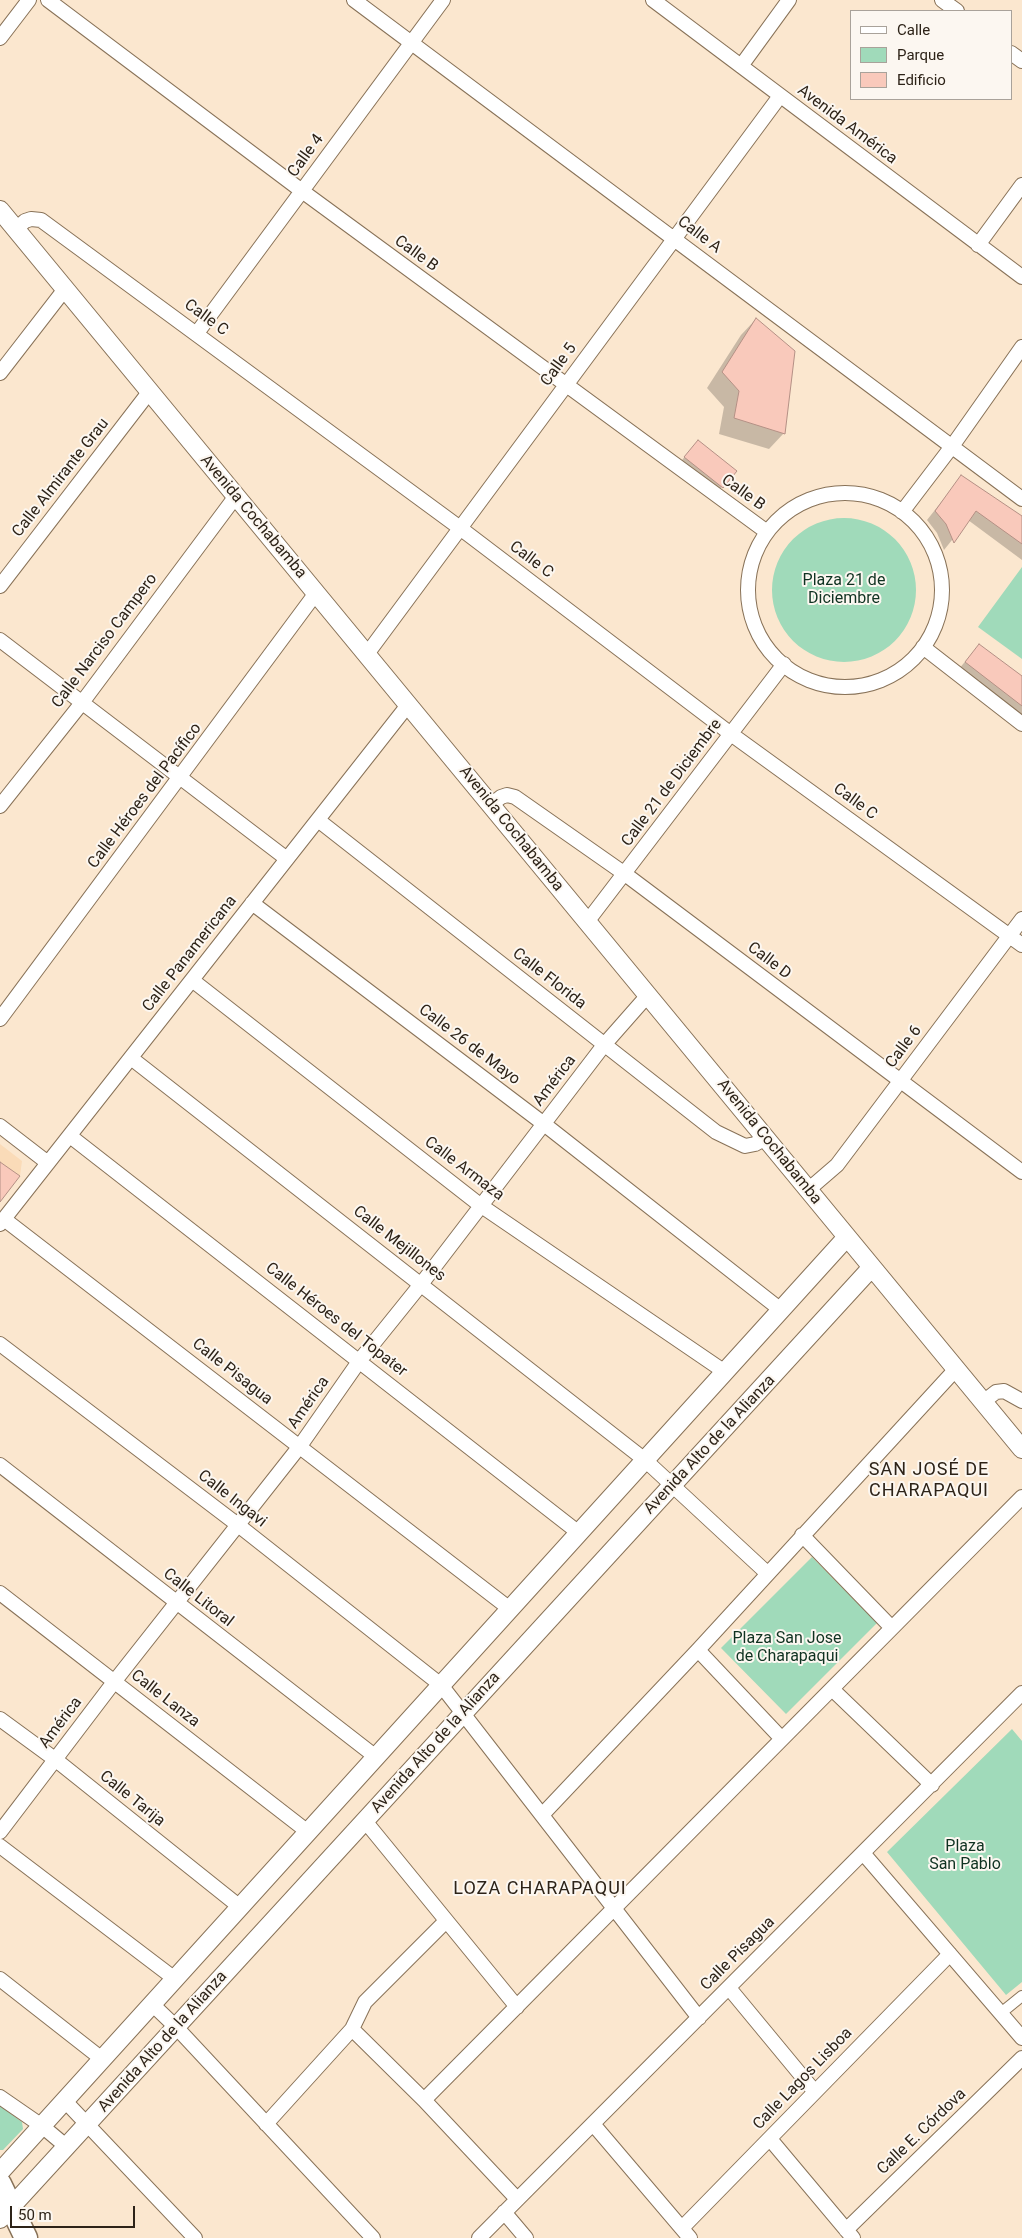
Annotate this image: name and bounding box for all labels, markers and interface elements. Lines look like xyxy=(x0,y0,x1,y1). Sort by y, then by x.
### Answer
legend xyxy=(850,10,1012,100)
text: Calle xyxy=(897,21,930,39)
text: Parque xyxy=(897,46,944,64)
text: Edificio xyxy=(897,71,946,89)
street label: Avenida América xyxy=(793,81,901,169)
street label: Calle 4 xyxy=(284,131,328,181)
street label: Calle A xyxy=(673,212,725,258)
street label: Calle B xyxy=(390,232,442,276)
street label: Calle C xyxy=(180,296,232,340)
street label: Calle 5 xyxy=(537,340,581,390)
street label: Calle Almirante Grau xyxy=(9,415,113,541)
street label: Avenida Cochabamba xyxy=(196,451,310,583)
street label: Calle B xyxy=(717,471,769,515)
street label: Calle C xyxy=(505,537,557,583)
street label: Calle Narciso Campero xyxy=(48,570,162,712)
park label: Plaza 21 de Diciembre xyxy=(803,571,885,609)
street label: Calle 21 de Diciembre xyxy=(618,715,726,851)
street label: Calle Héroes del Pacífico xyxy=(84,719,206,873)
street label: Avenida Cochabamba xyxy=(455,763,567,895)
street label: Calle C xyxy=(829,780,881,824)
street label: Calle Panamericana xyxy=(139,892,241,1016)
street label: Calle D xyxy=(743,938,795,984)
street label: Calle Florida xyxy=(508,944,590,1014)
street label: Calle 26 de Mayo xyxy=(415,1001,523,1089)
street label: Calle 6 xyxy=(882,1022,926,1072)
street label: América xyxy=(529,1052,581,1110)
street label: Avenida Cochabamba xyxy=(713,1076,825,1208)
street label: Calle Armaza xyxy=(420,1133,508,1205)
street label: Calle Mejillones xyxy=(349,1202,449,1286)
street label: Calle Héroes del Topater xyxy=(261,1259,411,1381)
street label: Calle Pisagua xyxy=(188,1335,276,1409)
street label: Avenida Alto de la Alianza xyxy=(640,1371,780,1519)
street label: América xyxy=(284,1373,334,1433)
district label: SAN JOSÉ DE CHARAPAQUI xyxy=(867,1459,991,1502)
street label: Calle Ingavi xyxy=(194,1466,270,1532)
street label: Calle Litoral xyxy=(159,1565,237,1631)
park label: Plaza San Jose de Charapaqui xyxy=(732,1629,842,1667)
street label: Calle Lanza xyxy=(127,1666,203,1732)
street label: Avenida Alto de la Alianza xyxy=(367,1668,505,1818)
street label: América xyxy=(35,1694,87,1752)
street label: Calle Tarija xyxy=(95,1767,169,1831)
park label: Plaza San Pablo xyxy=(929,1837,1001,1875)
district label: LOZA CHARAPAQUI xyxy=(451,1878,629,1900)
street label: Calle Pisagua xyxy=(697,1913,779,1995)
street label: Avenida Alto de la Alianza xyxy=(94,1967,232,2117)
street label: Calle Lagos Lisboa xyxy=(749,2024,857,2134)
street label: Calle E. Córdova xyxy=(874,2085,970,2179)
scale bar xyxy=(12,2196,138,2228)
text: 50 m xyxy=(18,2206,52,2224)

